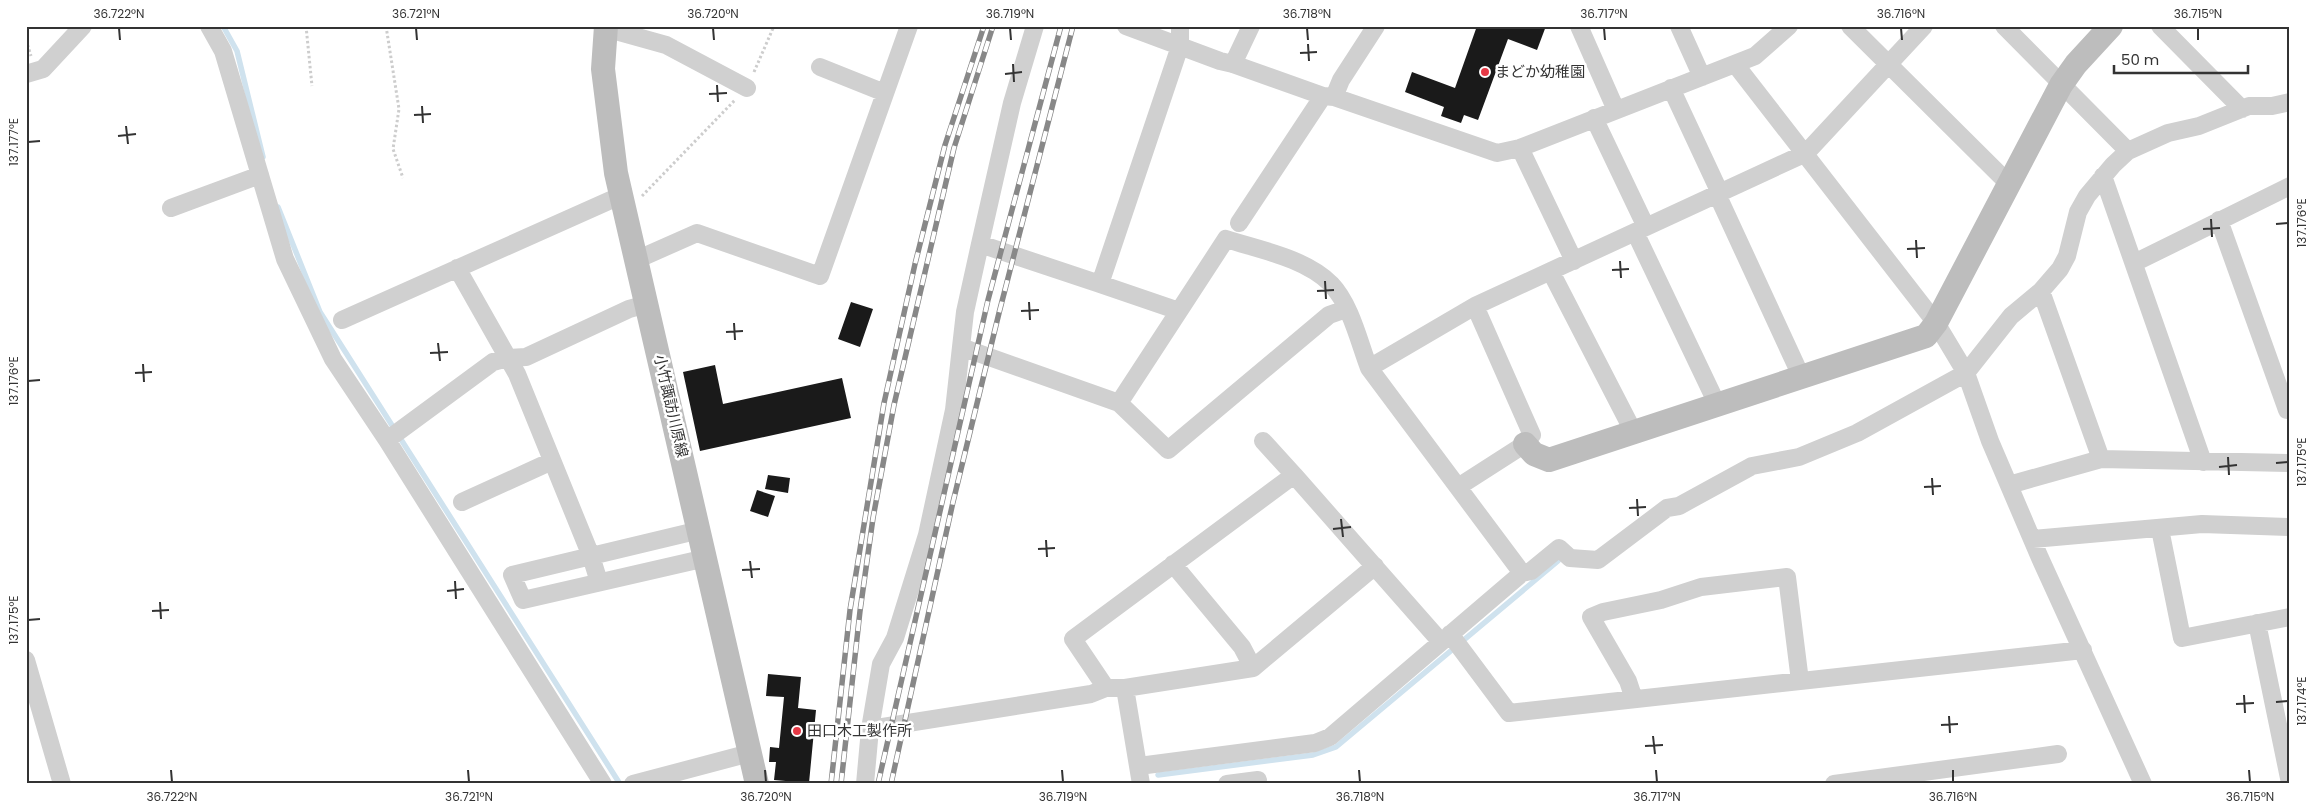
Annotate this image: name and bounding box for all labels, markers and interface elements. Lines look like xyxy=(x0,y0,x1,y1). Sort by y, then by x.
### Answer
text: 36.722°N xyxy=(94,5,144,22)
text: 36.721°N xyxy=(392,5,440,22)
text: 36.720°N xyxy=(687,5,739,22)
text: 36.719°N xyxy=(986,5,1034,22)
text: 36.718°N xyxy=(1283,5,1331,22)
text: 36.717°N xyxy=(1580,5,1628,22)
text: 36.716°N xyxy=(1877,5,1925,22)
text: 36.715°N xyxy=(2174,5,2222,22)
scale bar xyxy=(2114,42,2247,74)
text: 50 m xyxy=(2121,49,2159,70)
place label: まどか幼稚園 xyxy=(1495,61,1585,82)
marker: まどか幼稚園 xyxy=(1479,66,1491,78)
text: 137.177°E xyxy=(5,118,22,166)
text: 137.176°E xyxy=(2293,198,2310,248)
street label: 小竹諏訪川原線 xyxy=(649,352,694,459)
text: 137.176°E xyxy=(5,356,22,406)
text: 137.175°E xyxy=(2293,438,2310,486)
text: 137.175°E xyxy=(5,596,22,644)
text: 137.174°E xyxy=(2293,677,2310,726)
place label: 田口木工製作所 xyxy=(807,720,912,741)
marker: 田口木工製作所 xyxy=(791,725,803,737)
text: 36.722°N xyxy=(147,788,197,805)
text: 36.721°N xyxy=(445,788,493,805)
text: 36.720°N xyxy=(740,788,792,805)
text: 36.719°N xyxy=(1039,788,1087,805)
text: 36.718°N xyxy=(1336,788,1384,805)
text: 36.717°N xyxy=(1633,788,1681,805)
text: 36.716°N xyxy=(1929,788,1977,805)
text: 36.715°N xyxy=(2226,788,2274,805)

